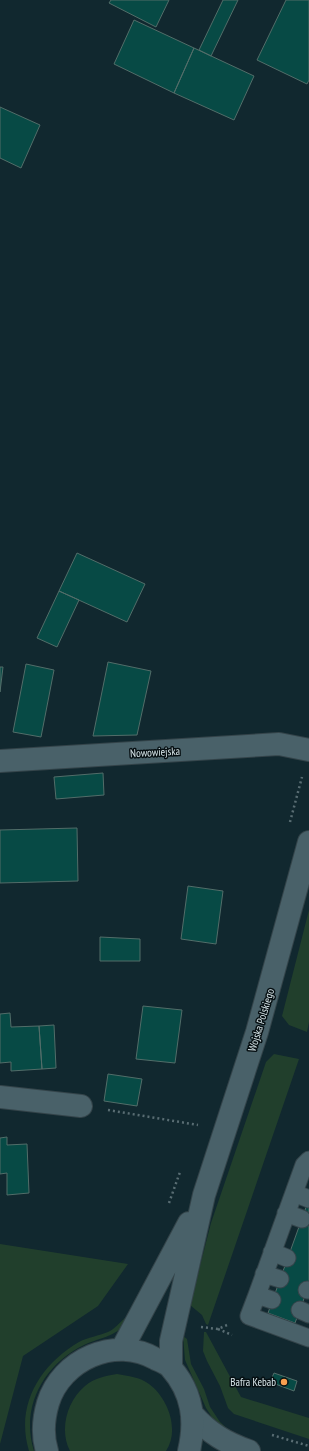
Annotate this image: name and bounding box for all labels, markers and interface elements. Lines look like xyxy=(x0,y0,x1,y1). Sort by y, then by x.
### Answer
street label: Nowowiejska xyxy=(130,744,180,760)
street label: Wojska Polskiego xyxy=(245,987,277,1053)
place label: Bafra Kebab xyxy=(230,1375,276,1389)
marker: Bafra Kebab xyxy=(279,1377,289,1387)

